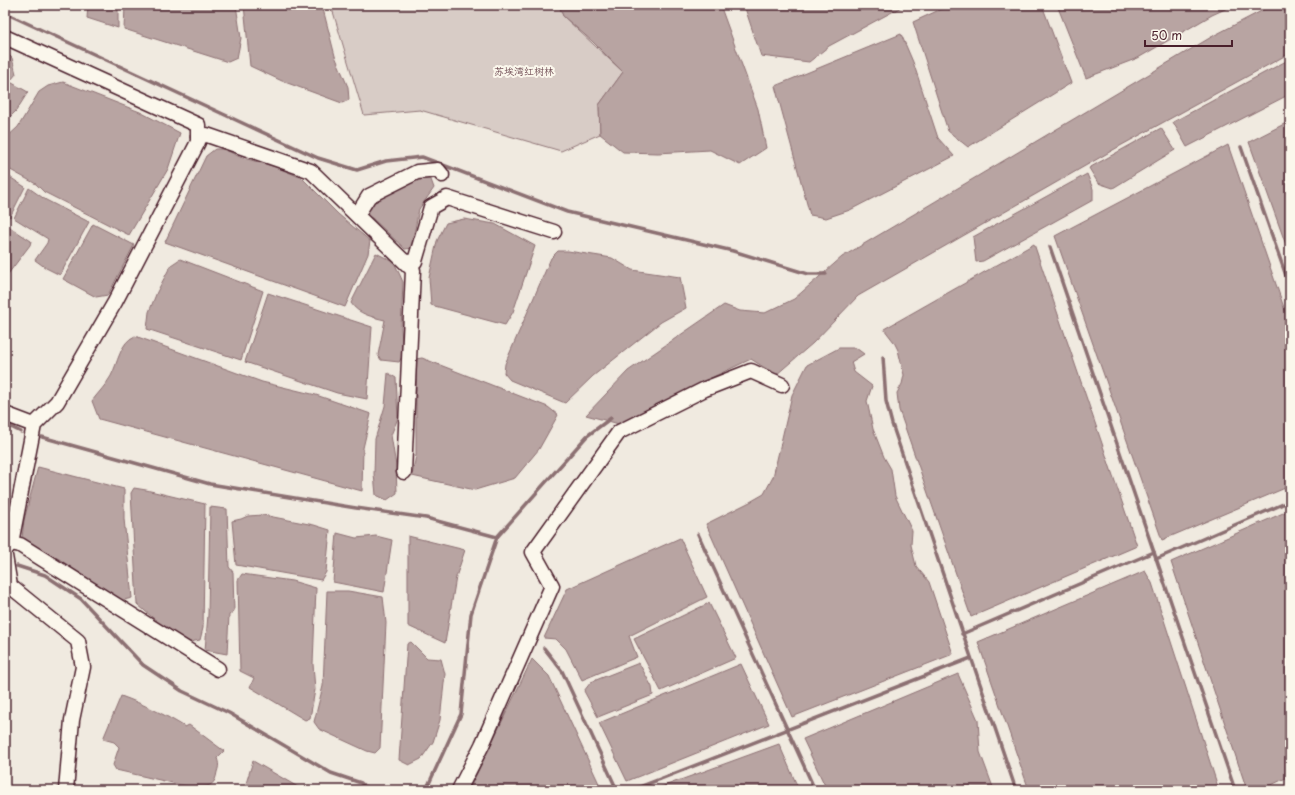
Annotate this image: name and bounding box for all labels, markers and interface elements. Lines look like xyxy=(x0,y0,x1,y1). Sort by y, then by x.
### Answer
scale bar xyxy=(1145,22,1232,48)
text: 50 m xyxy=(1151,26,1182,44)
park label: 苏埃湾红树林 xyxy=(494,63,554,78)

